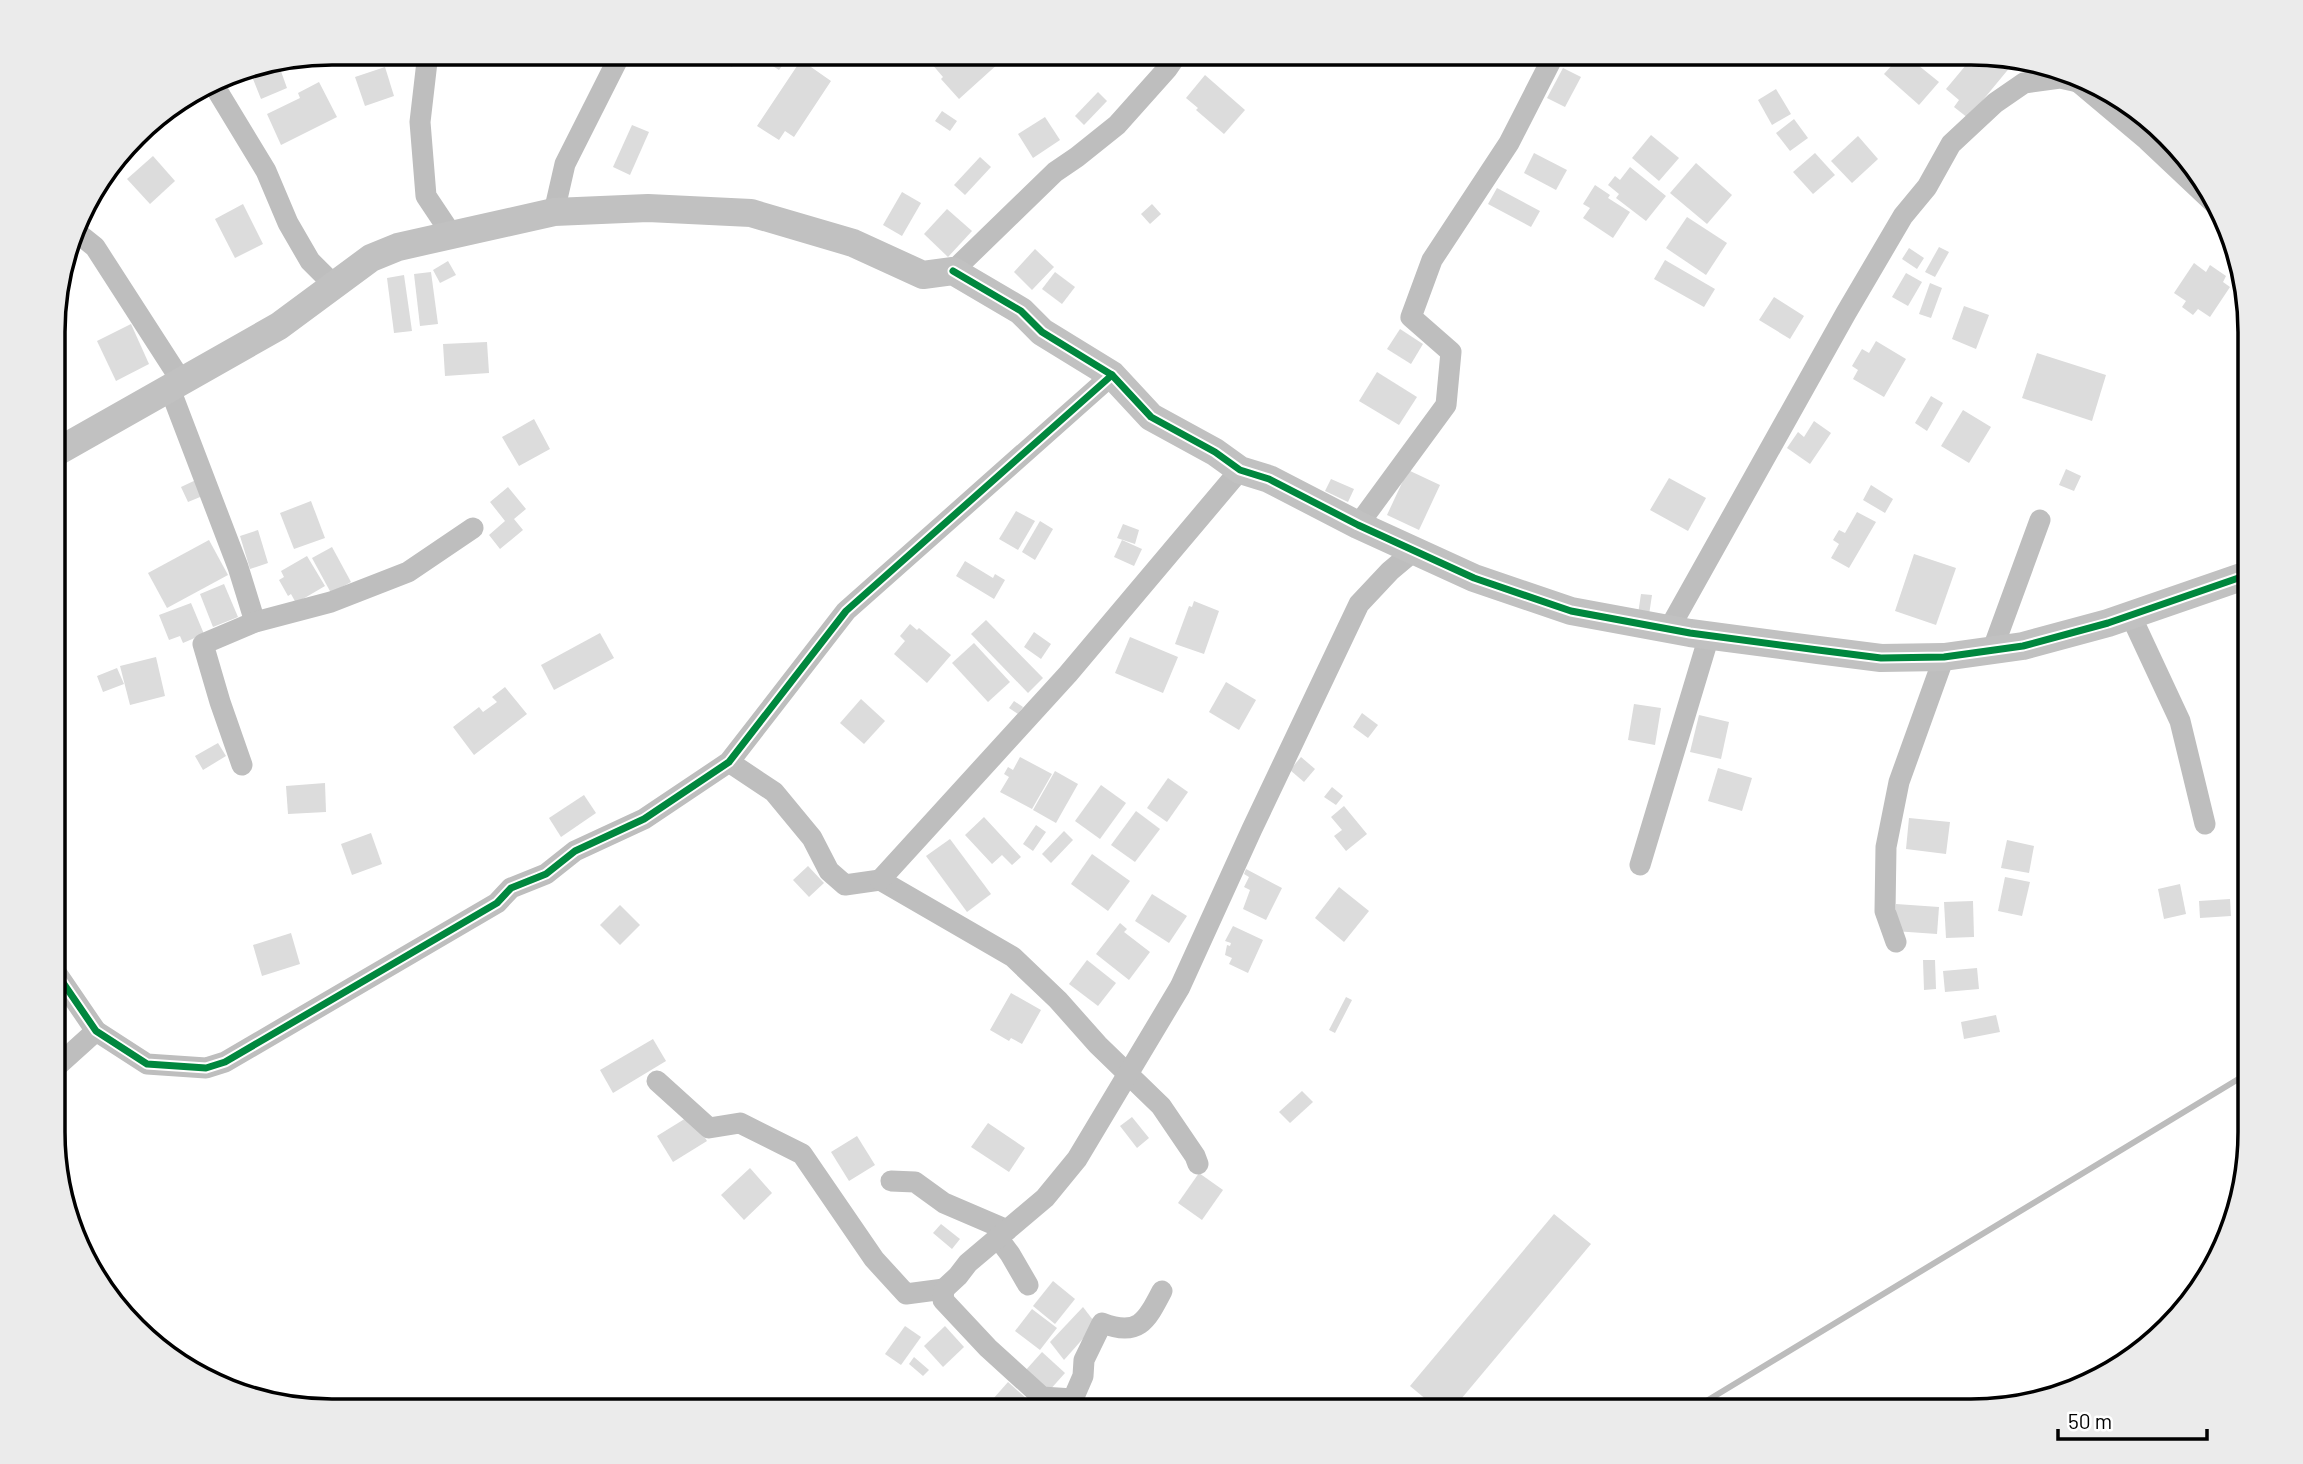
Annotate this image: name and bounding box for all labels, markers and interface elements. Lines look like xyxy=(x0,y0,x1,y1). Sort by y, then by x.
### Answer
scale bar xyxy=(2058,1398,2207,1442)
text: 50 m xyxy=(2068,1408,2112,1433)

